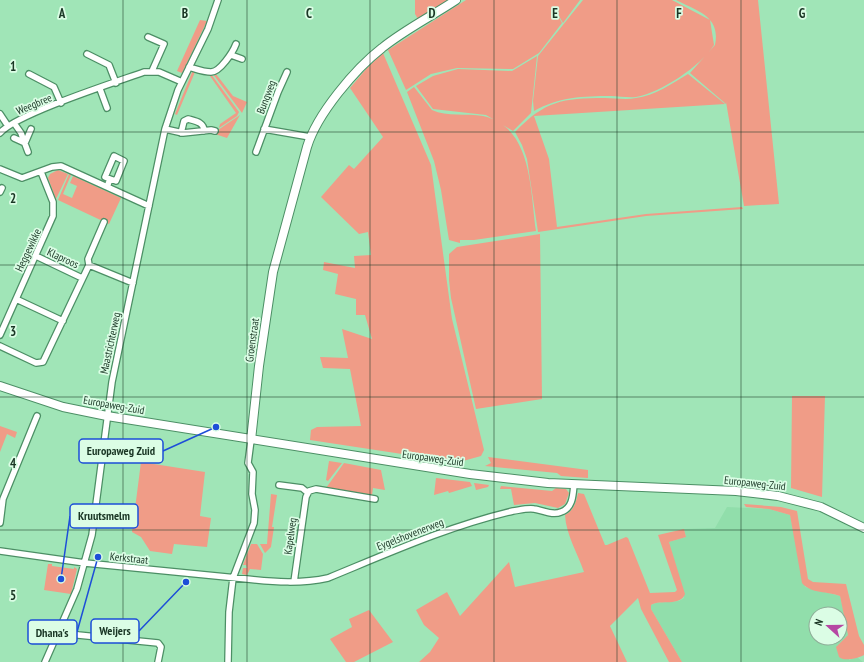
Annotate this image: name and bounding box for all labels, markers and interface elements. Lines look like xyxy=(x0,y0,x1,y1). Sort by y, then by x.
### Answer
text: A xyxy=(58,5,66,22)
text: B xyxy=(182,5,188,22)
text: C xyxy=(306,5,312,22)
text: D xyxy=(429,5,436,22)
text: E xyxy=(552,5,558,22)
text: F xyxy=(676,5,682,22)
text: G xyxy=(799,5,806,22)
text: 1 xyxy=(10,58,16,75)
street label: Bungweg xyxy=(253,78,279,116)
street label: Weegbree xyxy=(14,90,54,118)
text: 2 xyxy=(10,190,16,207)
street label: Heggewikke xyxy=(12,226,44,274)
street label: Klaproos xyxy=(45,245,81,272)
street label: Maastrichterweg xyxy=(97,311,123,375)
street label: Groenstraat xyxy=(242,317,262,363)
text: 3 xyxy=(10,323,16,340)
street label: Europaweg-Zuid xyxy=(82,393,146,417)
callout: Europaweg Zuid xyxy=(79,439,163,463)
text: Europaweg Zuid xyxy=(87,443,155,458)
street label: Europaweg-Zuid xyxy=(401,447,465,469)
text: 4 xyxy=(10,455,17,472)
street label: Europaweg-Zuid xyxy=(724,473,787,493)
callout: Kruutsmelm xyxy=(70,504,138,528)
text: Kruutsmelm xyxy=(78,508,130,523)
street label: Eygelshovenerweg xyxy=(374,515,446,553)
street label: Kapelweg xyxy=(280,516,300,555)
street label: Kerkstraat xyxy=(109,549,149,567)
text: 5 xyxy=(10,587,16,604)
north arrow xyxy=(808,606,848,646)
text: N xyxy=(811,617,826,628)
callout: Weijers xyxy=(91,619,139,643)
callout: Dhana's xyxy=(28,620,77,644)
text: Weijers xyxy=(98,623,131,638)
text: Dhana's xyxy=(36,625,68,640)

